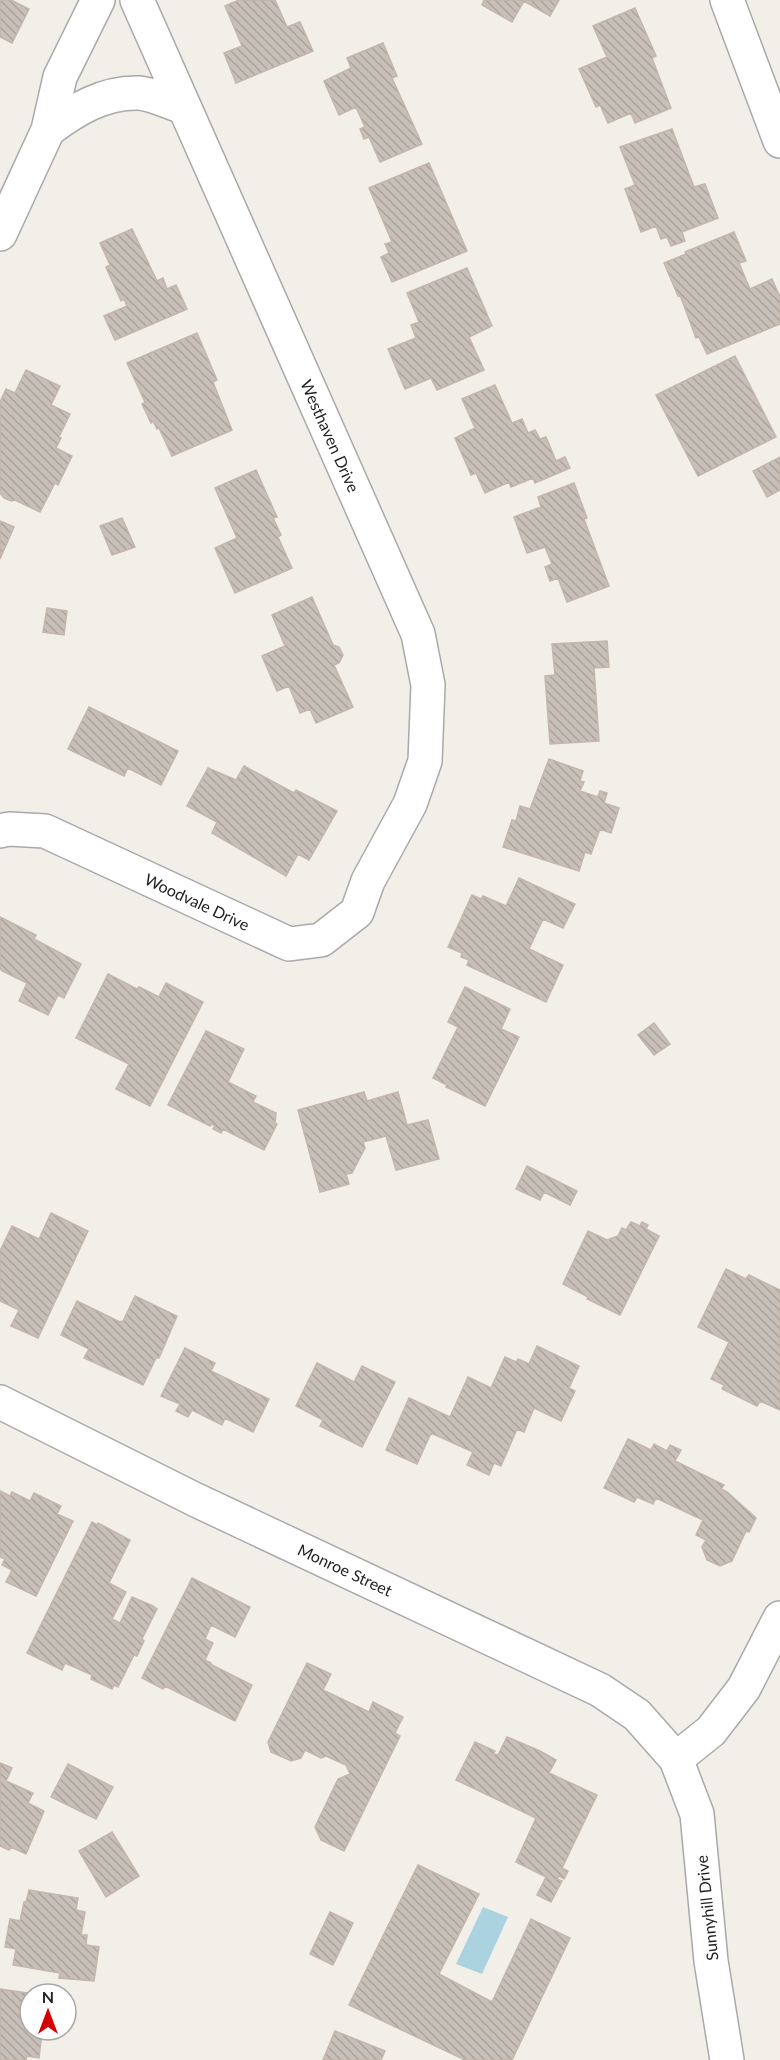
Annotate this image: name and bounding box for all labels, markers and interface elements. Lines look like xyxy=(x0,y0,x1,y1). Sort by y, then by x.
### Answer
street label: Westhaven Drive xyxy=(297,377,364,495)
street label: Woodvale Drive xyxy=(142,869,253,934)
street label: Monroe Street xyxy=(295,1539,396,1600)
street label: Sunnyhill Drive xyxy=(692,1854,721,1962)
north arrow xyxy=(18,1982,78,2042)
text: N xyxy=(42,1987,54,2006)

